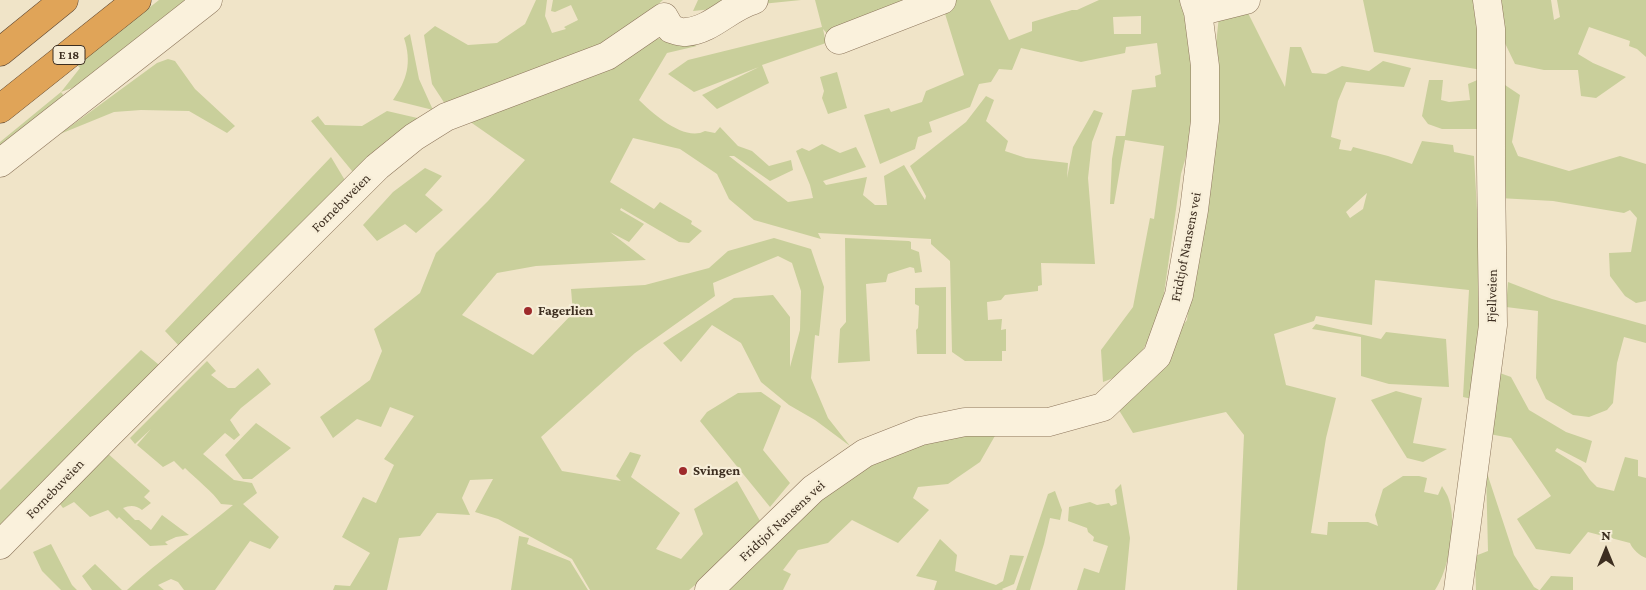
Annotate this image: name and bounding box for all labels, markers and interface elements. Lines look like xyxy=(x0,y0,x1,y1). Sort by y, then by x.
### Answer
road number: E 18 xyxy=(53,46,85,64)
street label: Fornebuveien xyxy=(308,170,374,236)
street label: Fridtjof Nansens vei xyxy=(1167,191,1205,303)
street label: Fjellveien xyxy=(1483,269,1501,323)
place label: Fagerlien xyxy=(538,303,593,319)
marker: Fagerlien xyxy=(522,305,534,317)
street label: Fornebuveien xyxy=(22,456,88,522)
place label: Svingen xyxy=(693,463,740,479)
marker: Svingen xyxy=(677,465,689,477)
street label: Fridtjof Nansens vei xyxy=(736,477,828,565)
north arrow xyxy=(1581,525,1631,575)
text: N xyxy=(1601,527,1611,543)

